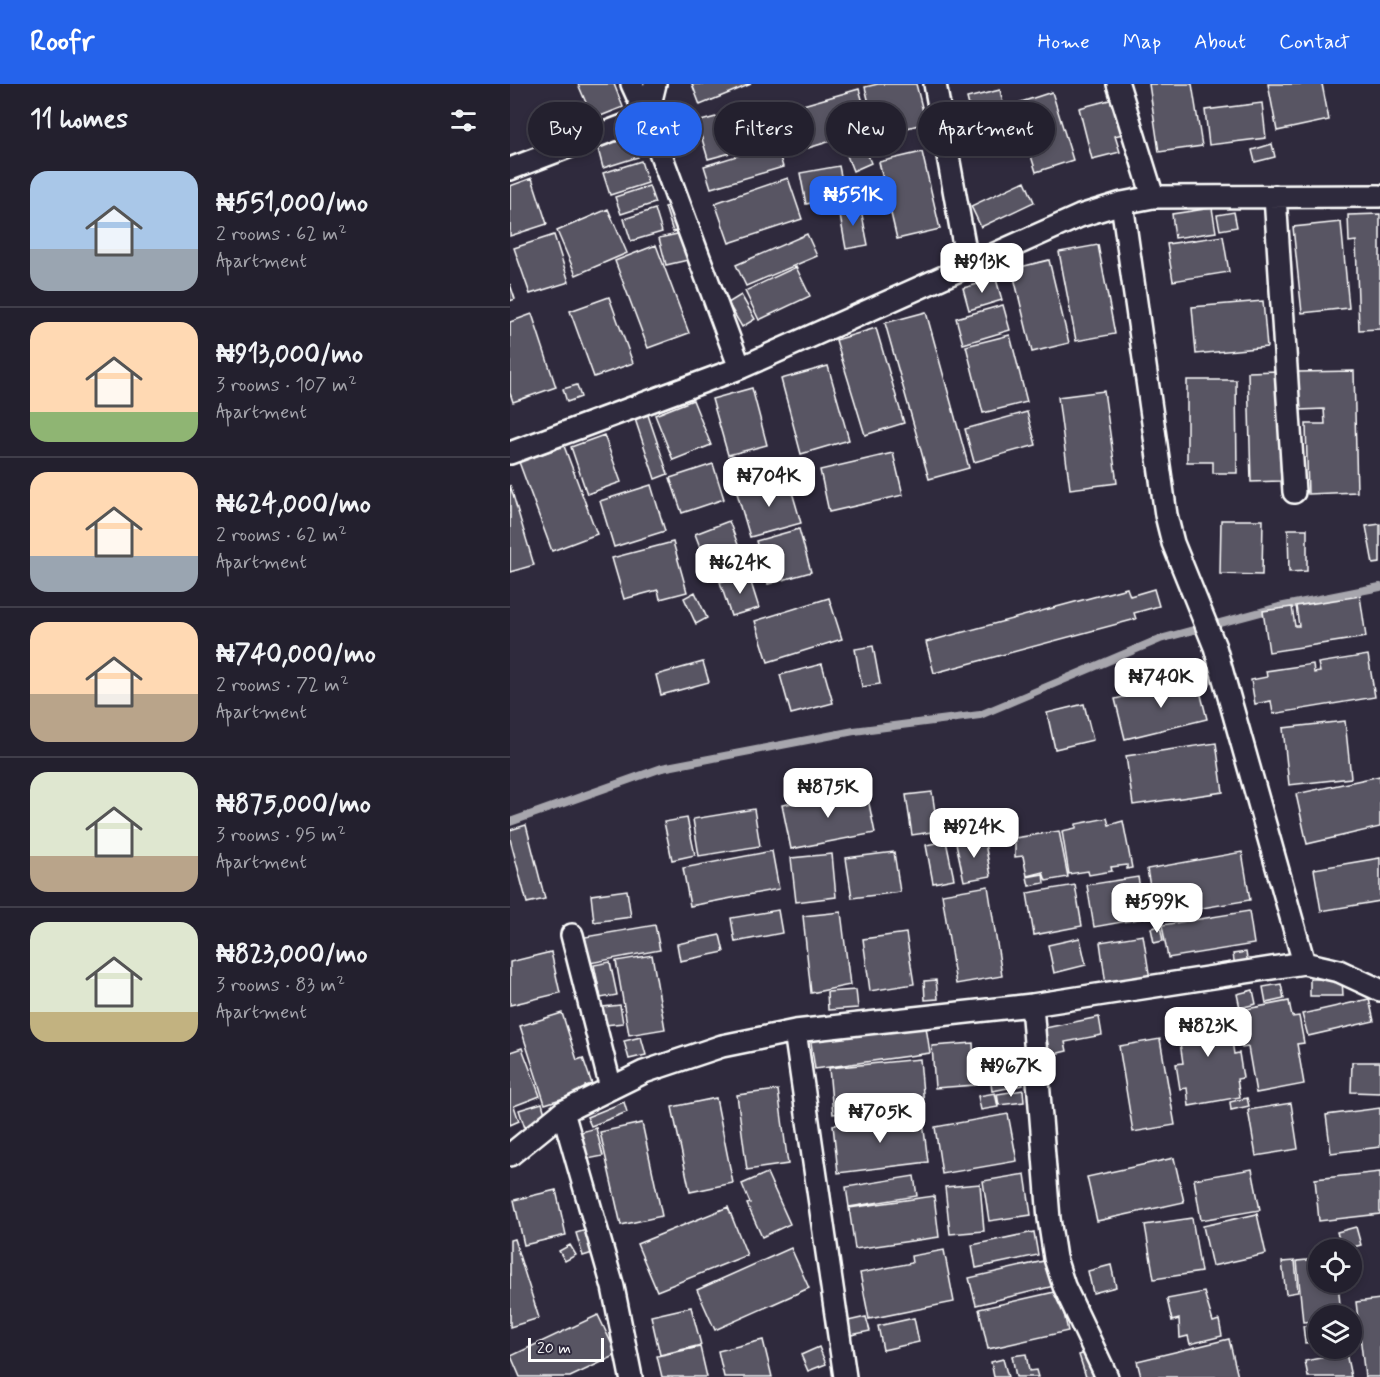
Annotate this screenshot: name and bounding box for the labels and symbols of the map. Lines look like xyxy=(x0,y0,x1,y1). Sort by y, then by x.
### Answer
pin: ₦551K xyxy=(811,176,895,227)
pin: ₦913K xyxy=(940,243,1024,294)
pin: ₦704K xyxy=(727,457,811,508)
pin: ₦624K xyxy=(698,544,782,595)
pin: ₦740K xyxy=(1119,658,1203,709)
pin: ₦875K xyxy=(786,768,870,819)
pin: ₦924K xyxy=(932,808,1016,859)
pin: ₦599K xyxy=(1115,883,1199,934)
pin: ₦823K xyxy=(1166,1007,1250,1058)
pin: ₦967K xyxy=(969,1047,1053,1098)
pin: ₦705K xyxy=(838,1093,922,1144)
scale bar xyxy=(528,1335,604,1362)

